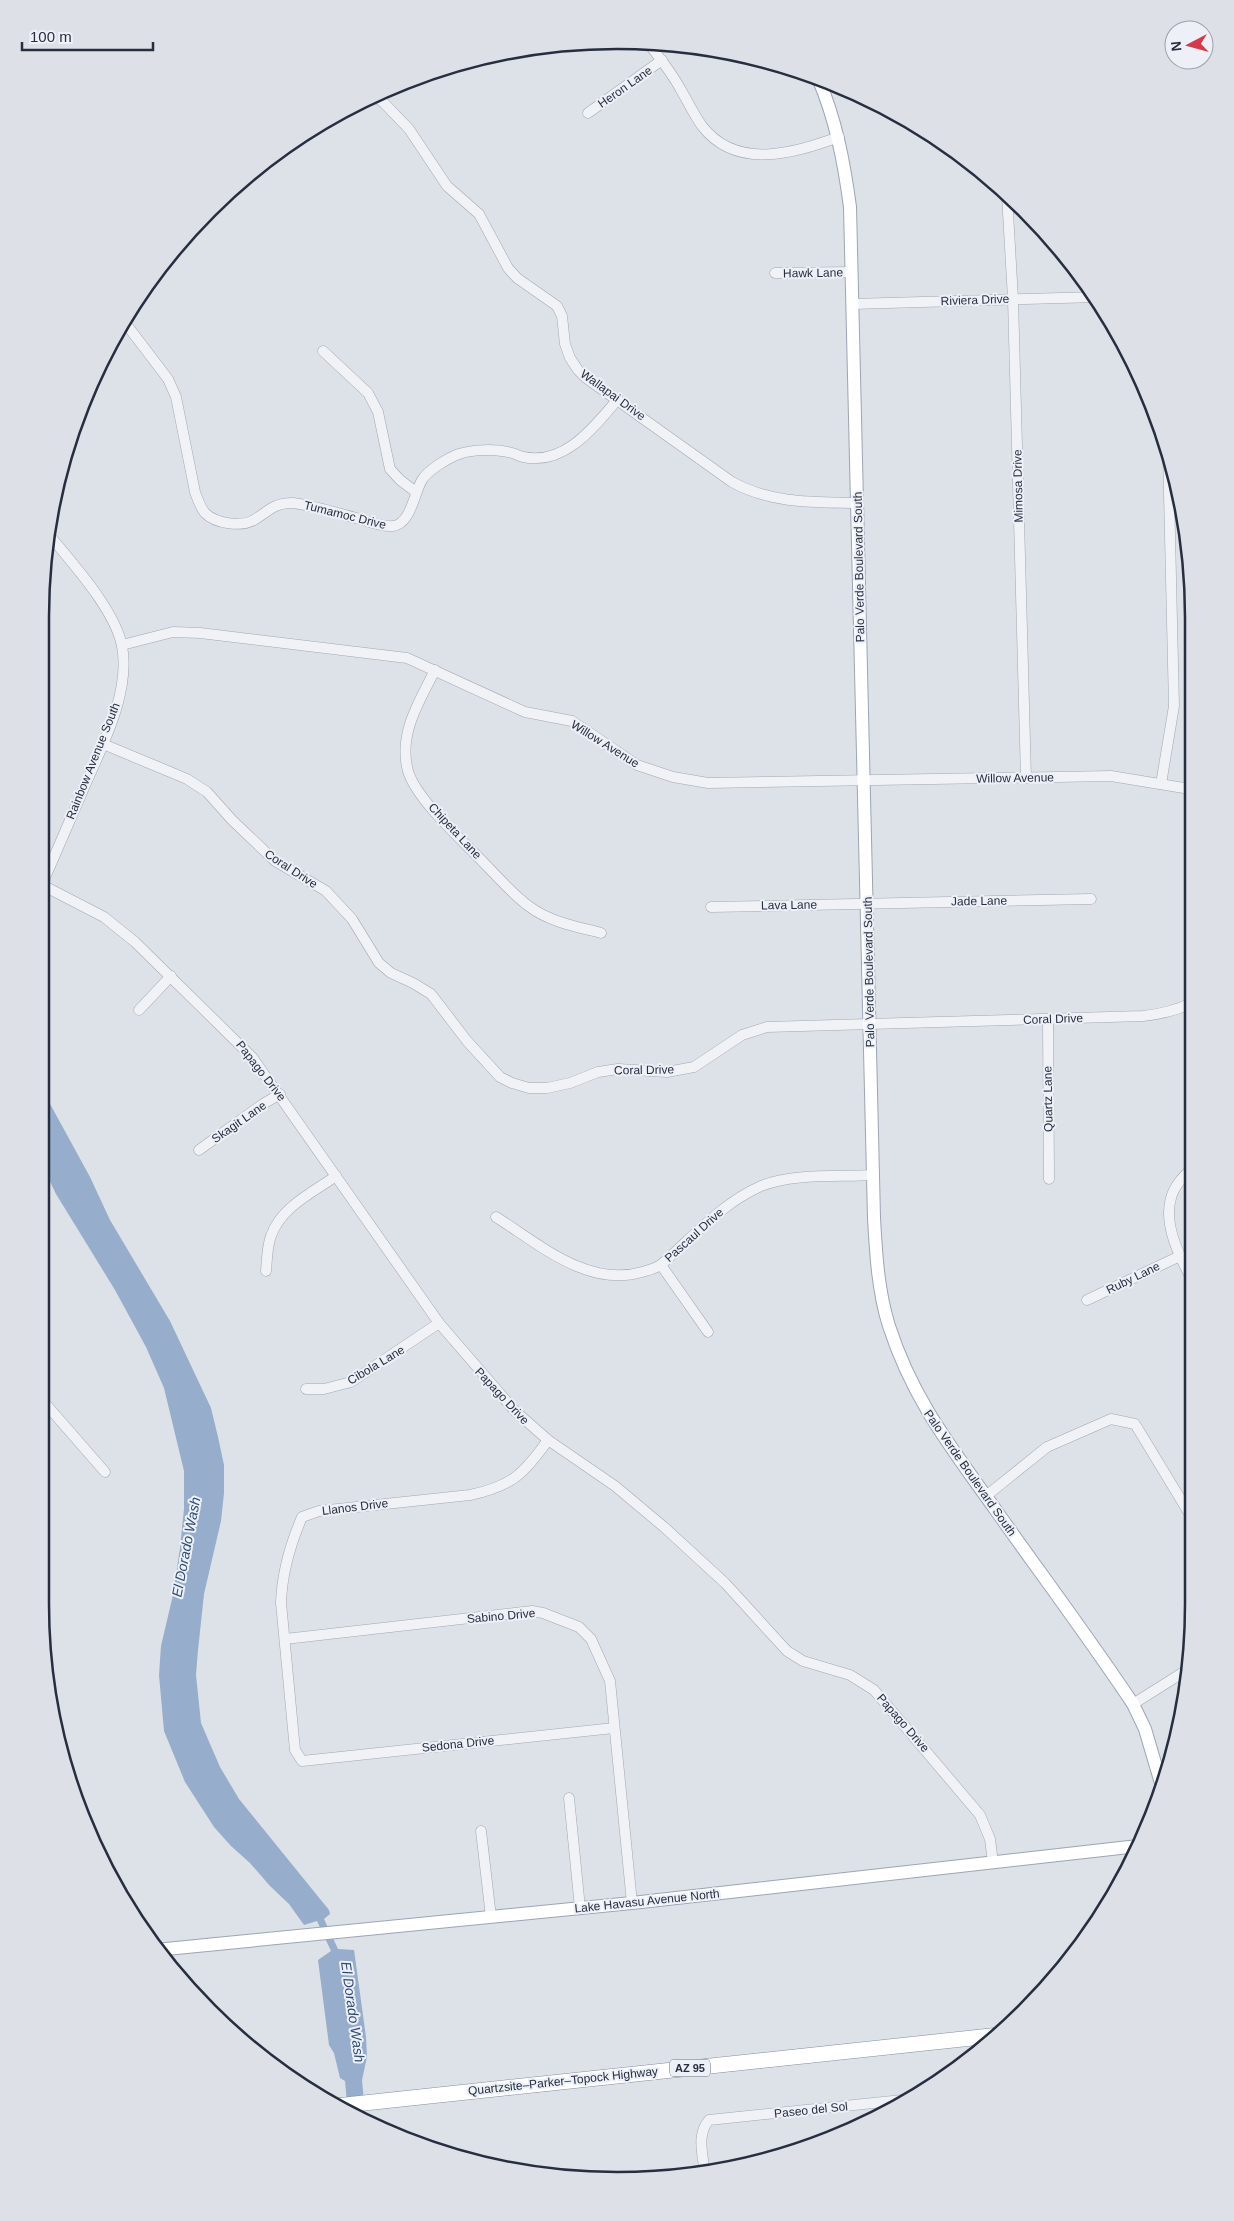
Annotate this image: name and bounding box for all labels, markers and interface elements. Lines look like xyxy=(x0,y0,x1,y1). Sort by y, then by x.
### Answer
scale bar xyxy=(22,20,154,52)
north arrow xyxy=(1164,20,1214,70)
text: 100 m xyxy=(30,28,72,45)
text: N xyxy=(1168,40,1185,52)
street label: Heron Lane xyxy=(595,63,655,111)
street label: Hawk Lane xyxy=(783,265,843,281)
street label: Riviera Drive xyxy=(940,292,1010,308)
street label: Wallapai Drive xyxy=(578,367,648,423)
street label: Mimosa Drive xyxy=(1010,449,1026,523)
street label: Palo Verde Boulevard South xyxy=(851,491,867,643)
street label: Tumamoc Drive xyxy=(302,498,388,532)
street label: Rainbow Avenue South xyxy=(63,701,123,821)
street label: Willow Avenue xyxy=(568,717,642,771)
street label: Willow Avenue xyxy=(976,770,1054,786)
street label: Chipeta Lane xyxy=(426,800,485,862)
street label: Coral Drive xyxy=(262,847,320,891)
street label: Jade Lane xyxy=(951,894,1007,908)
street label: Palo Verde Boulevard South xyxy=(861,896,877,1048)
street label: Lava Lane xyxy=(761,898,817,912)
street label: Coral Drive xyxy=(1023,1011,1084,1027)
street label: Papago Drive xyxy=(233,1038,289,1104)
street label: Coral Drive xyxy=(614,1062,674,1078)
street label: Quartz Lane xyxy=(1040,1066,1056,1132)
street label: Skagit Lane xyxy=(209,1098,269,1146)
street label: Pascaul Drive xyxy=(662,1205,726,1265)
street label: Ruby Lane xyxy=(1104,1259,1162,1297)
street label: Cibola Lane xyxy=(345,1342,407,1387)
street label: Papago Drive xyxy=(472,1365,532,1428)
street label: Palo Verde Boulevard South xyxy=(921,1407,1019,1539)
water label: El Dorado Wash xyxy=(168,1495,204,1598)
street label: Llanos Drive xyxy=(321,1496,389,1518)
street label: Sabino Drive xyxy=(466,1606,536,1626)
street label: Papago Drive xyxy=(874,1691,932,1755)
street label: Sedona Drive xyxy=(421,1733,495,1755)
street label: Lake Havasu Avenue North xyxy=(574,1886,720,1916)
water label: El Dorado Wash xyxy=(338,1961,368,2064)
road number: AZ 95 xyxy=(670,2060,710,2076)
street label: Quartzsite–Parker–Topock Highway xyxy=(467,2064,659,2098)
street label: Paseo del Sol xyxy=(773,2099,849,2121)

